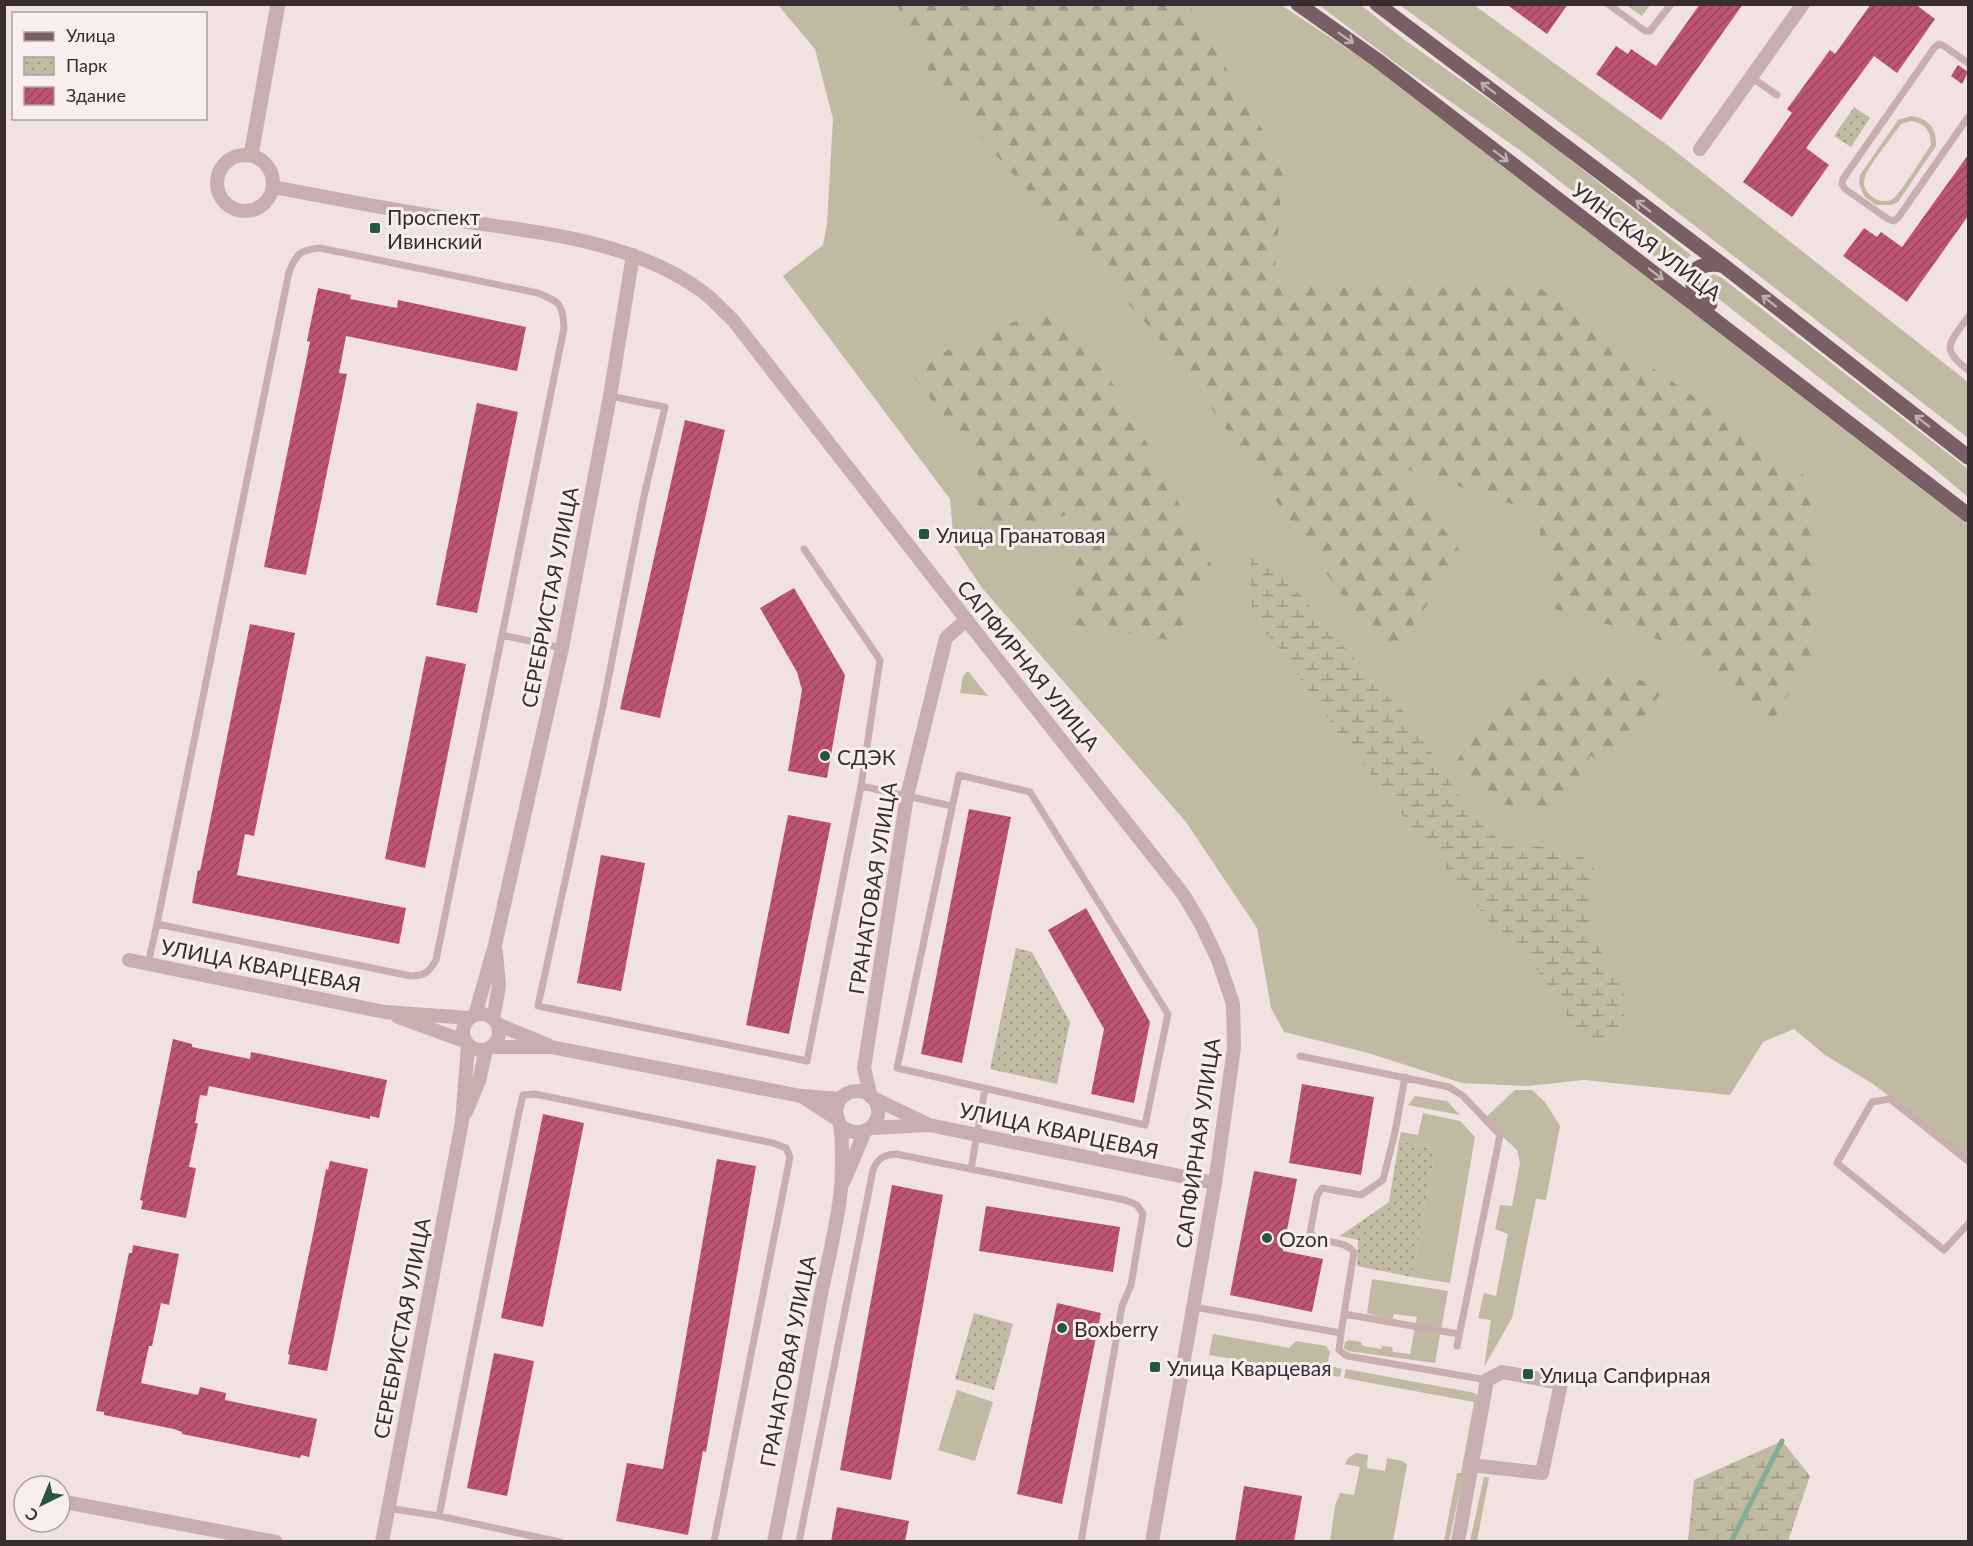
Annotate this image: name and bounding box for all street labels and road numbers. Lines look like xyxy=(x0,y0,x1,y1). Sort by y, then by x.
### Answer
street label: УИНСКАЯ УЛИЦА xyxy=(1567,177,1727,306)
street label: СЕРЕБРИСТАЯ УЛИЦА xyxy=(515,483,583,710)
street label: САПФИРНАЯ УЛИЦА xyxy=(953,575,1106,756)
street label: ГРАНАТОВАЯ УЛИЦА xyxy=(843,779,901,996)
street label: УЛИЦА КВАРЦЕВАЯ xyxy=(159,933,363,997)
street label: САПФИРНАЯ УЛИЦА xyxy=(1170,1035,1224,1250)
street label: УЛИЦА КВАРЦЕВАЯ xyxy=(957,1097,1161,1163)
street label: СЕРЕБРИСТАЯ УЛИЦА xyxy=(367,1214,435,1441)
street label: ГРАНАТОВАЯ УЛИЦА xyxy=(754,1252,820,1469)

